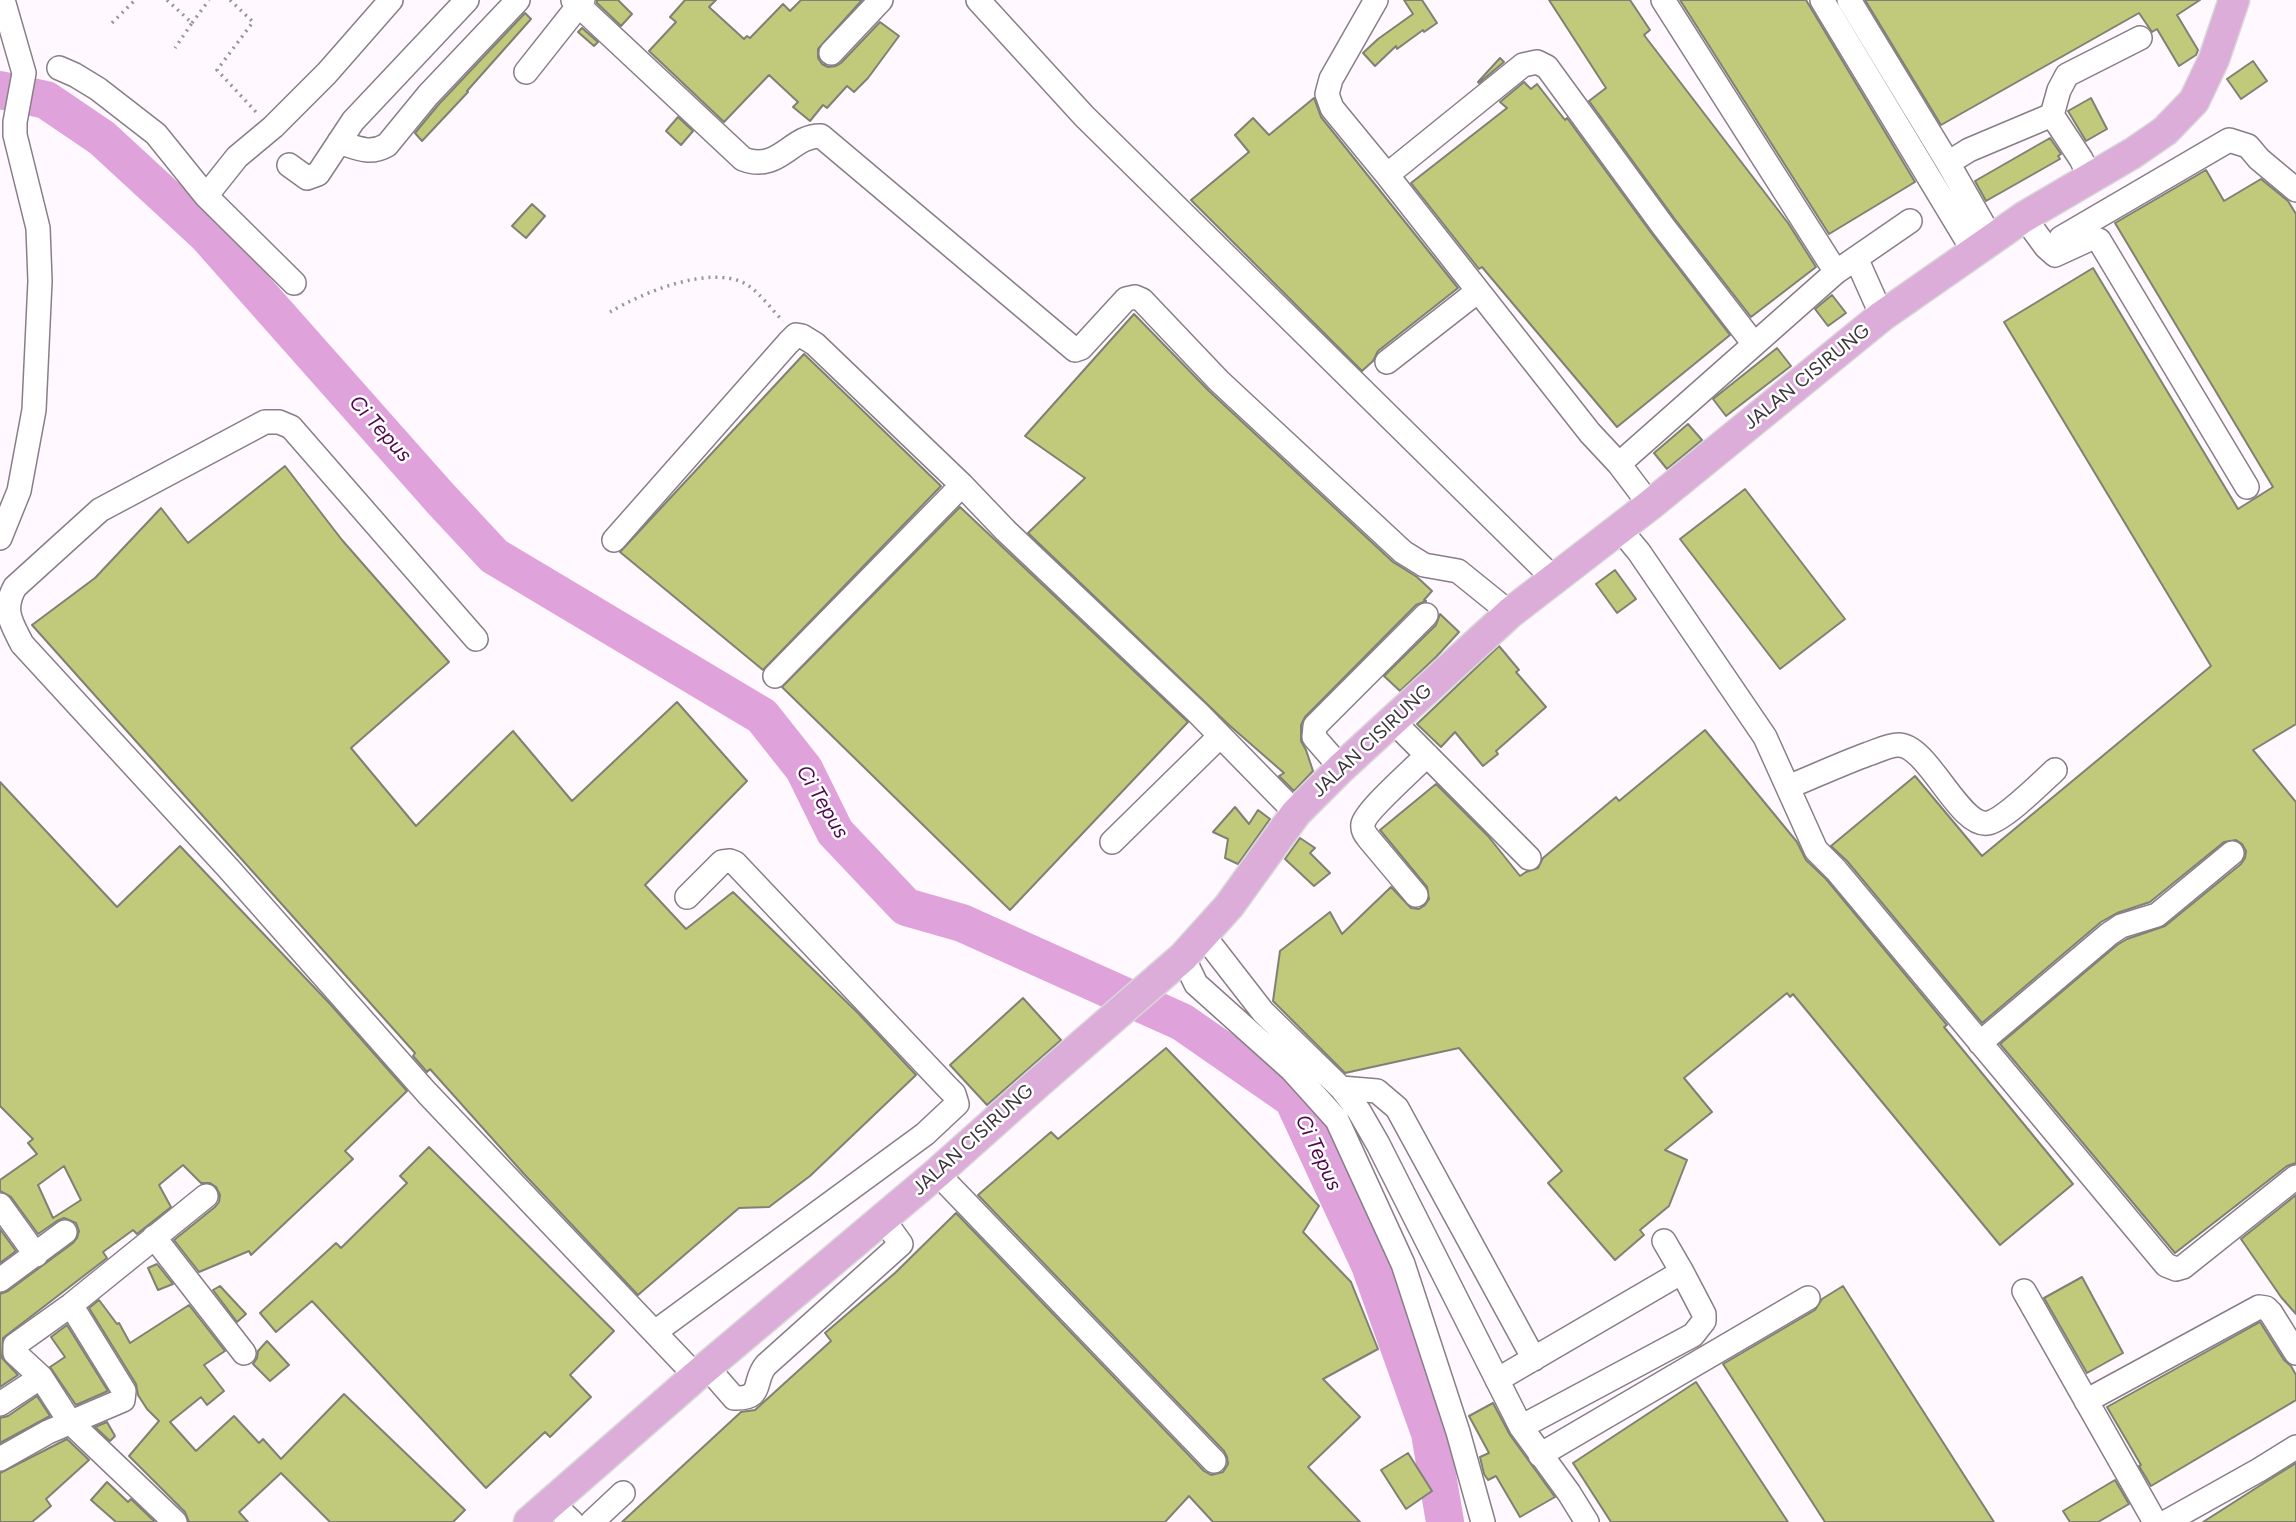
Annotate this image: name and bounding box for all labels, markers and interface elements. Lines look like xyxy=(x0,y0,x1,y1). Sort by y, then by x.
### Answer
street label: JALAN CISIRUNG xyxy=(1740,319,1874,435)
water label: Ci Tepus xyxy=(344,390,416,468)
street label: JALAN CISIRUNG xyxy=(1308,680,1436,802)
water label: Ci Tepus xyxy=(790,761,854,843)
street label: JALAN CISIRUNG xyxy=(908,1080,1038,1200)
water label: Ci Tepus xyxy=(1289,1111,1347,1195)

